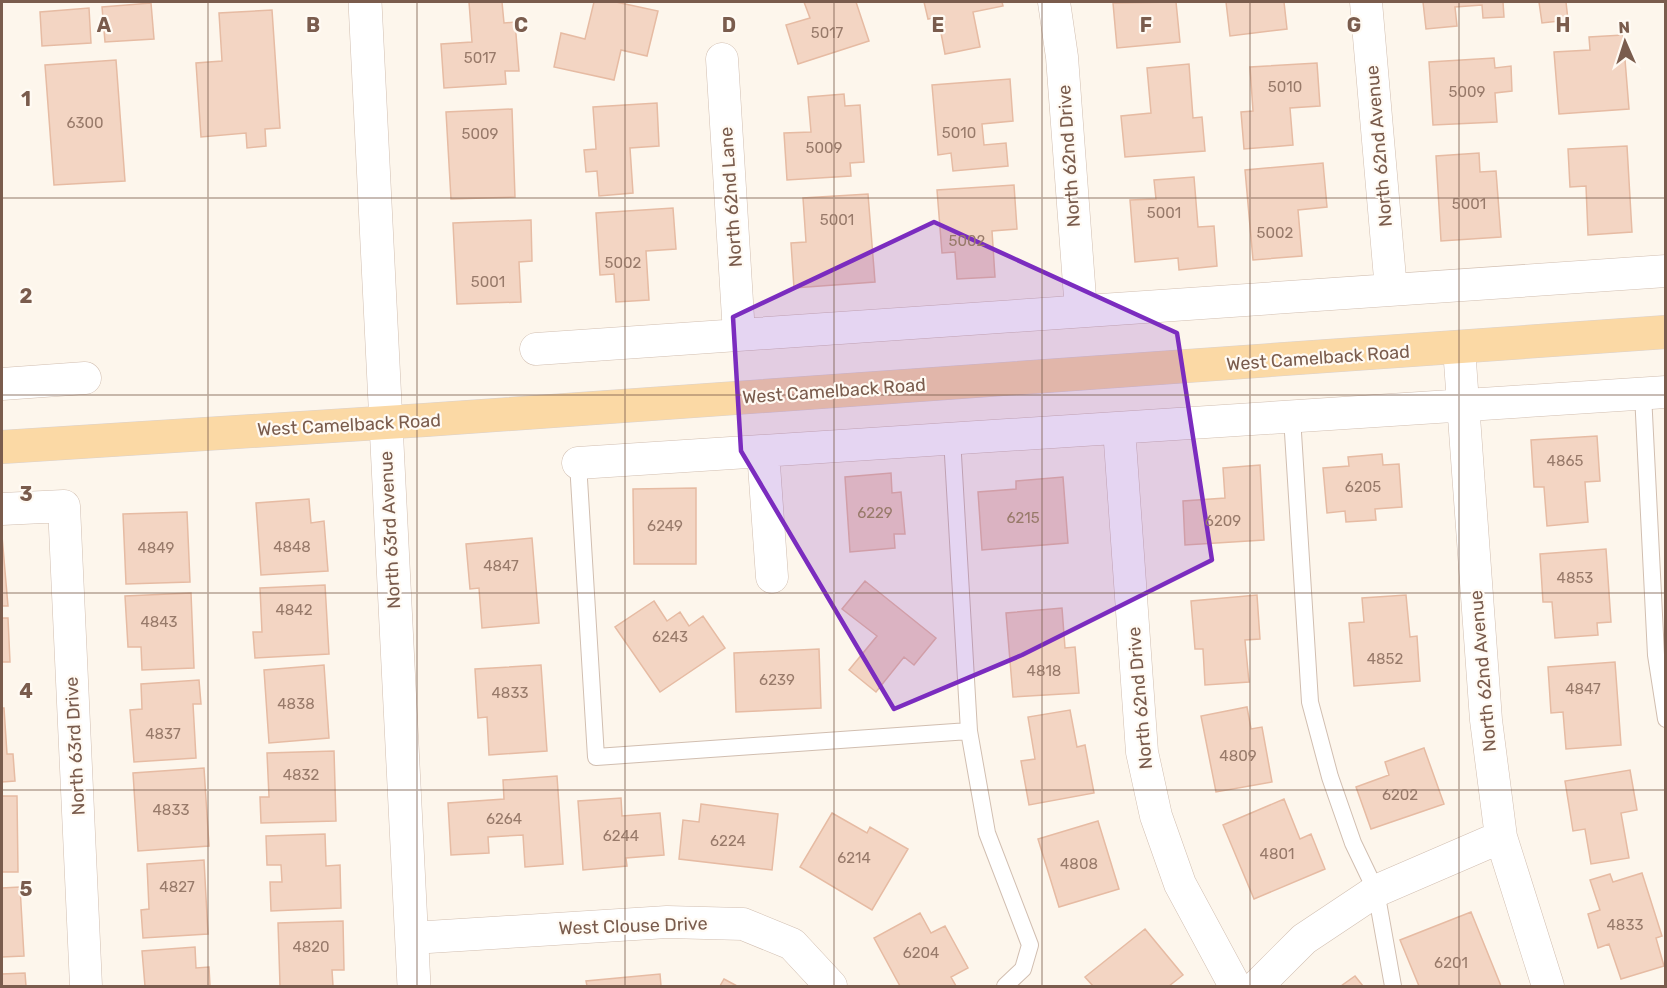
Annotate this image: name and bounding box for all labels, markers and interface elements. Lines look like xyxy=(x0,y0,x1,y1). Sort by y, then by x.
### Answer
north arrow xyxy=(1595,12,1655,72)
text: A xyxy=(97,13,112,37)
text: B xyxy=(306,13,320,37)
text: C xyxy=(514,13,528,37)
text: D xyxy=(722,13,736,37)
text: E xyxy=(932,13,944,37)
text: F xyxy=(1140,13,1152,37)
text: G xyxy=(1347,13,1361,37)
text: H xyxy=(1556,13,1570,37)
text: N xyxy=(1618,18,1630,37)
house number: 5017 xyxy=(811,24,844,42)
house number: 5017 xyxy=(464,49,497,67)
street label: North 62nd Avenue xyxy=(1361,64,1397,228)
house number: 5010 xyxy=(1268,78,1302,96)
house number: 5009 xyxy=(1449,83,1486,101)
street label: North 62nd Drive xyxy=(1053,84,1085,228)
text: 1 xyxy=(21,87,31,111)
house number: 6300 xyxy=(66,114,104,132)
house number: 5010 xyxy=(942,124,976,142)
house number: 5009 xyxy=(462,125,499,143)
street label: North 62nd Lane xyxy=(715,126,747,268)
house number: 5009 xyxy=(806,139,843,157)
house number: 5001 xyxy=(1452,195,1486,213)
house number: 5001 xyxy=(1147,204,1181,222)
house number: 5001 xyxy=(820,211,854,229)
house number: 5002 xyxy=(1257,224,1294,242)
house number: 5002 xyxy=(949,232,986,250)
house number: 5002 xyxy=(605,254,642,272)
house number: 5001 xyxy=(471,273,505,291)
text: 2 xyxy=(20,284,33,308)
street label: West Camelback Road xyxy=(1226,341,1410,375)
street label: West Camelback Road xyxy=(742,374,926,408)
street label: West Camelback Road xyxy=(257,409,441,441)
street label: North 63rd Avenue xyxy=(375,450,405,610)
house number: 4865 xyxy=(1547,452,1583,470)
house number: 6205 xyxy=(1345,478,1381,496)
text: 3 xyxy=(19,482,33,506)
house number: 6229 xyxy=(857,504,893,522)
house number: 6215 xyxy=(1006,509,1040,527)
house number: 6209 xyxy=(1205,512,1241,530)
house number: 6249 xyxy=(647,517,683,535)
house number: 4848 xyxy=(273,538,311,556)
house number: 4849 xyxy=(138,539,175,557)
house number: 4847 xyxy=(483,557,519,575)
house number: 4853 xyxy=(1557,569,1593,587)
street label: North 62nd Avenue xyxy=(1465,589,1501,753)
house number: 4842 xyxy=(276,601,313,619)
house number: 4843 xyxy=(140,613,178,631)
street label: North 62nd Drive xyxy=(1123,626,1157,770)
house number: 6243 xyxy=(652,628,688,646)
house number: 4852 xyxy=(1367,650,1403,668)
house number: 4818 xyxy=(1027,662,1061,680)
house number: 6239 xyxy=(759,671,795,689)
street label: North 63rd Drive xyxy=(60,676,90,816)
text: 4 xyxy=(19,679,33,703)
house number: 4847 xyxy=(1565,680,1601,698)
house number: 4833 xyxy=(492,684,528,702)
house number: 4838 xyxy=(277,695,315,713)
house number: 4837 xyxy=(145,725,181,743)
house number: 4809 xyxy=(1219,747,1257,765)
house number: 4832 xyxy=(283,766,320,784)
house number: 6202 xyxy=(1382,786,1418,804)
house number: 4833 xyxy=(153,801,189,819)
house number: 6264 xyxy=(486,810,522,828)
house number: 6244 xyxy=(603,827,639,845)
house number: 6224 xyxy=(710,832,746,850)
house number: 4801 xyxy=(1260,845,1294,863)
house number: 6214 xyxy=(837,849,871,867)
house number: 4808 xyxy=(1060,855,1098,873)
text: 5 xyxy=(20,877,33,901)
house number: 4827 xyxy=(159,878,195,896)
street label: West Clouse Drive xyxy=(558,912,708,940)
house number: 4833 xyxy=(1607,916,1643,934)
house number: 4820 xyxy=(292,938,330,956)
house number: 6204 xyxy=(903,944,939,962)
house number: 6201 xyxy=(1434,954,1468,972)

